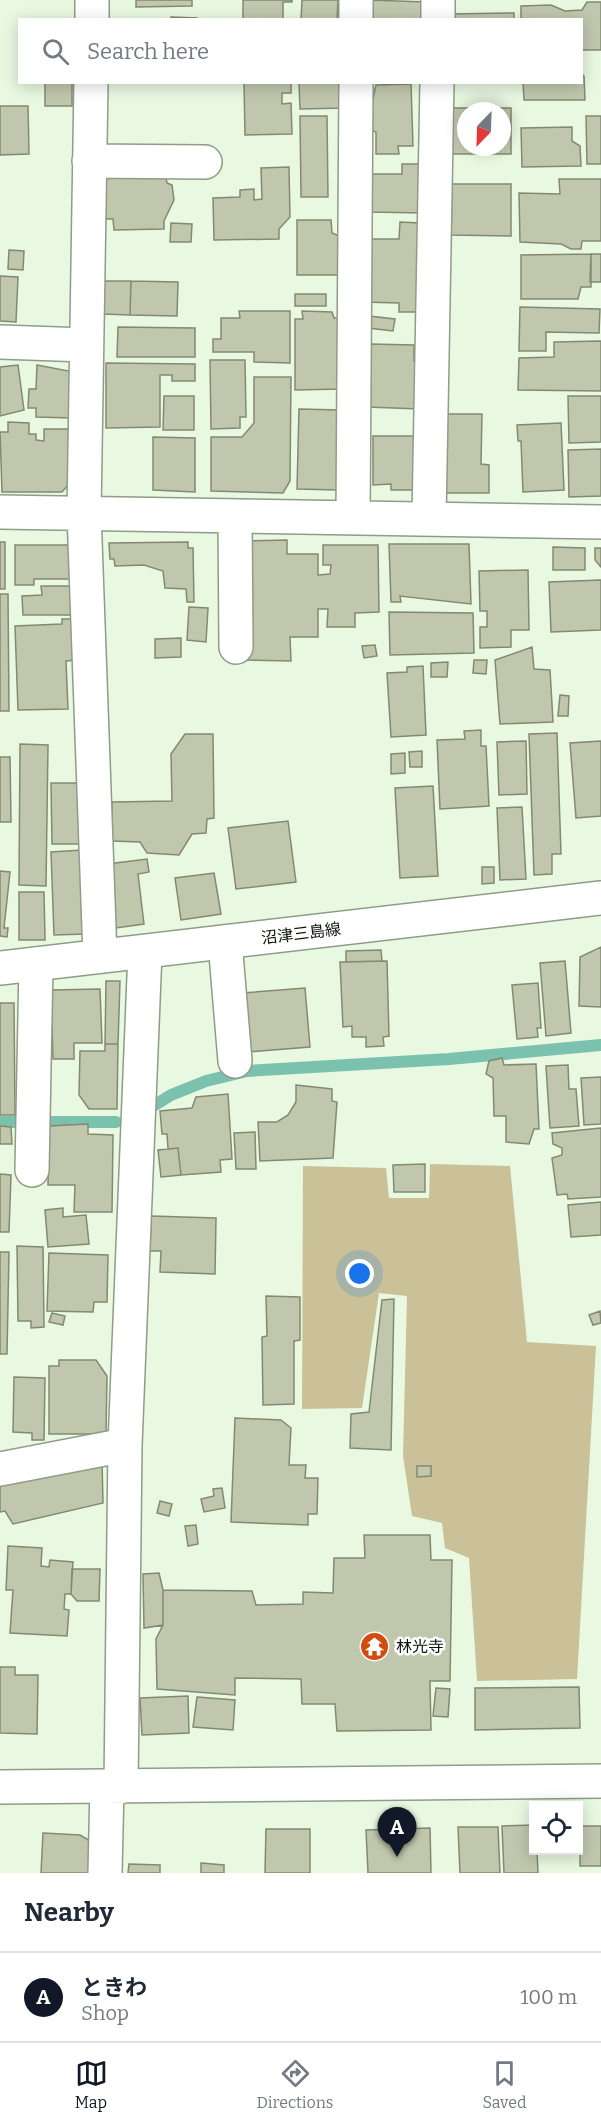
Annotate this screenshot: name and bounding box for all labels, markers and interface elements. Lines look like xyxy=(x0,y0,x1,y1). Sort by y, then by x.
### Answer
search box xyxy=(18,18,583,84)
icon: search xyxy=(39,35,72,68)
text: Search here xyxy=(87,38,209,65)
north arrow xyxy=(457,102,511,156)
street label: 沼津三島線 xyxy=(260,919,342,948)
your location xyxy=(345,1259,374,1288)
temple icon: 林光寺 xyxy=(359,1630,391,1662)
place label: 林光寺 xyxy=(396,1637,444,1656)
map controls xyxy=(529,1801,583,1855)
button: locate xyxy=(529,1801,583,1855)
pin: A xyxy=(378,1808,416,1857)
text: Nearby xyxy=(24,1897,114,1928)
text: ときわ xyxy=(81,1974,147,2001)
text: A xyxy=(36,1985,51,2009)
text: 100 m xyxy=(520,1985,577,2009)
text: Shop xyxy=(81,2001,129,2025)
tab: Map xyxy=(75,2057,108,2112)
tab: Directions xyxy=(257,2057,334,2112)
tab: Saved xyxy=(483,2057,526,2112)

